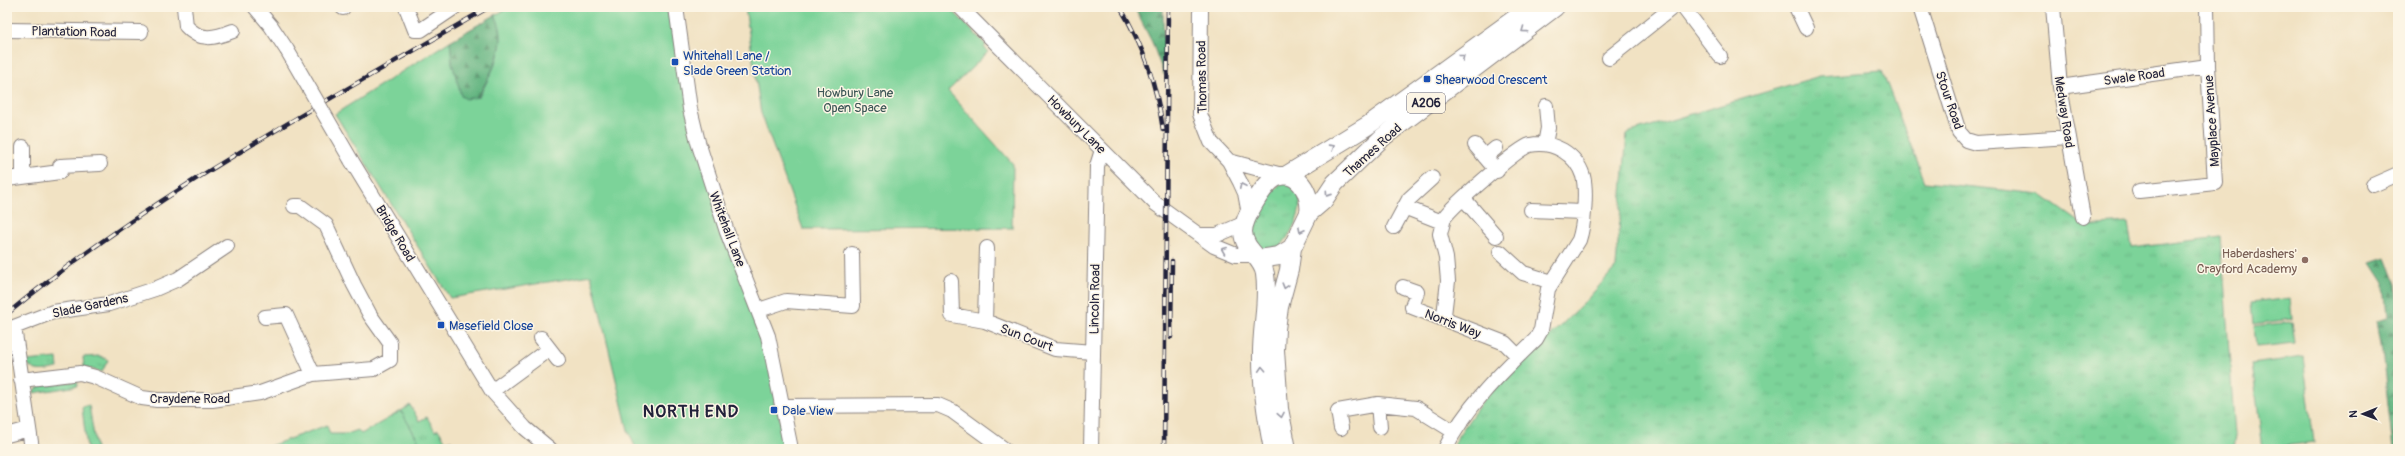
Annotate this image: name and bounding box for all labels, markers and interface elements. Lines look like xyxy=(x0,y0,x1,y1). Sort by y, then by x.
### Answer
street label: Plantation Road xyxy=(31,23,117,41)
one-way arrow xyxy=(1521,25,1528,32)
street label: Thomas Road xyxy=(1193,40,1211,114)
place label: Whitehall Lane / Slade Green Station xyxy=(683,48,791,79)
one-way arrow xyxy=(1458,55,1465,62)
marker: Whitehall Lane / Slade Green Station xyxy=(670,57,680,67)
street label: Swale Road xyxy=(2102,65,2166,89)
street label: Stour Road xyxy=(1932,69,1967,132)
place label: Shearwood Crescent xyxy=(1435,72,1548,88)
marker: Shearwood Crescent xyxy=(1422,74,1432,84)
street label: Mayplace Avenue xyxy=(2201,74,2223,167)
street label: Medway Road xyxy=(2050,75,2078,149)
park label: Howbury Lane Open Space xyxy=(817,85,894,116)
street label: Howbury Lane xyxy=(1044,92,1109,158)
road number: A206 xyxy=(1407,93,1445,113)
street label: Thames Road xyxy=(1340,120,1405,181)
one-way arrow xyxy=(1328,145,1335,152)
one-way arrow xyxy=(1239,183,1247,191)
one-way arrow xyxy=(1326,189,1333,196)
street label: Whitehall Lane xyxy=(705,190,749,270)
street label: Bridge Road xyxy=(372,202,418,265)
one-way arrow xyxy=(1298,226,1306,234)
place label: Haberdashers' Crayford Academy xyxy=(2197,246,2297,277)
one-way arrow xyxy=(1221,247,1229,255)
marker: Haberdashers' Crayford Academy xyxy=(2300,255,2310,265)
street label: Lincoln Road xyxy=(1086,264,1104,334)
one-way arrow xyxy=(1281,283,1290,290)
street label: Slade Gardens xyxy=(51,290,130,322)
street label: Norris Way xyxy=(1422,306,1483,342)
place label: Masefield Close xyxy=(449,318,534,334)
marker: Masefield Close xyxy=(436,320,446,330)
street label: Sun Court xyxy=(998,320,1056,356)
one-way arrow xyxy=(1258,366,1266,372)
street label: Craydene Road xyxy=(150,391,230,407)
north arrow xyxy=(2343,394,2383,434)
district label: NORTH END xyxy=(643,401,739,422)
place label: Dale View xyxy=(782,403,834,419)
marker: Dale View xyxy=(769,405,779,415)
text: N xyxy=(2347,410,2360,418)
one-way arrow xyxy=(1276,412,1284,418)

